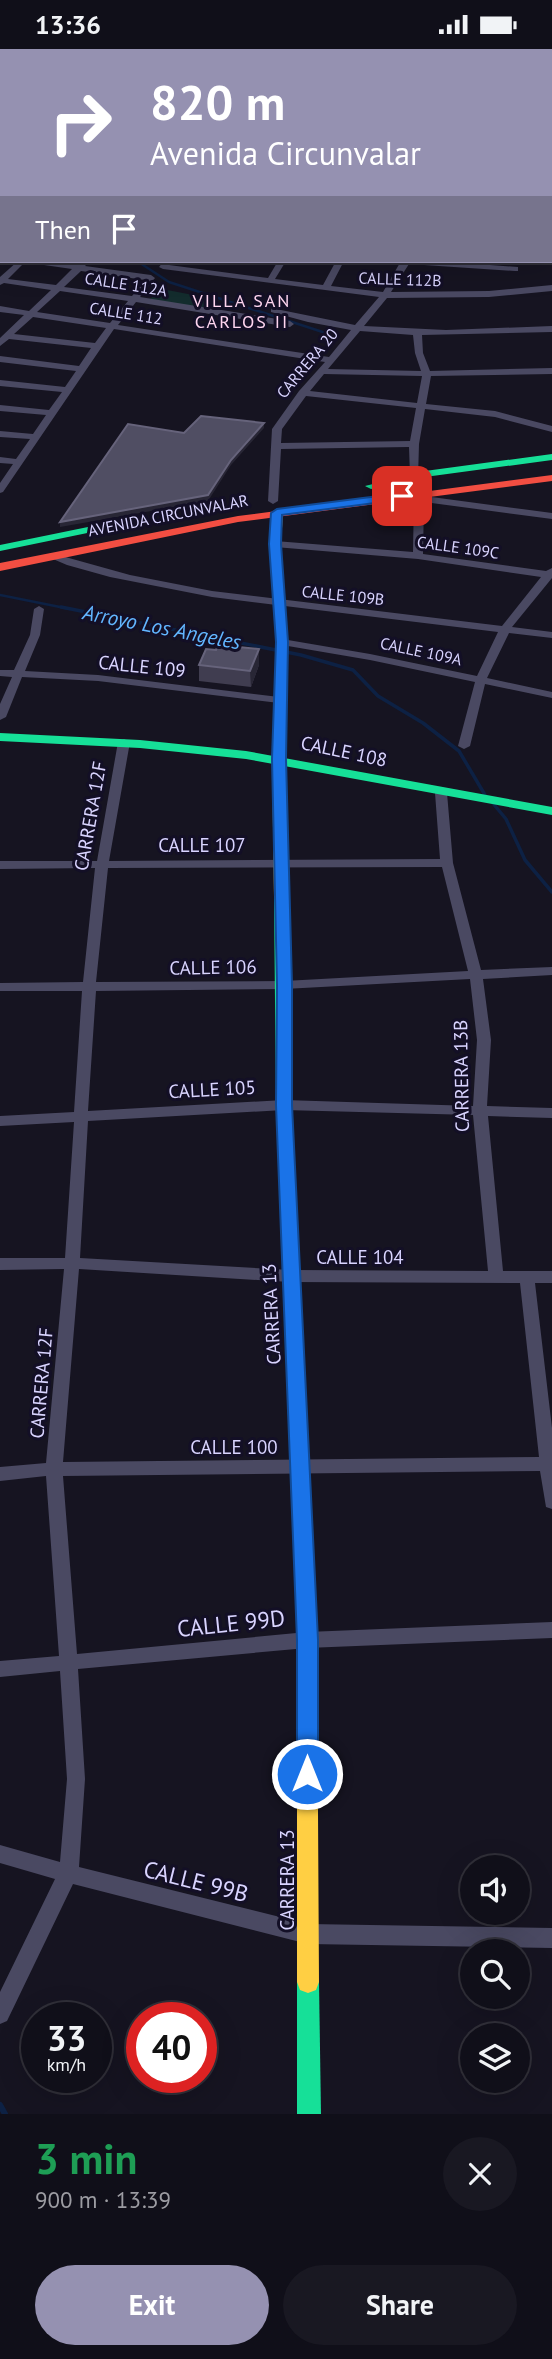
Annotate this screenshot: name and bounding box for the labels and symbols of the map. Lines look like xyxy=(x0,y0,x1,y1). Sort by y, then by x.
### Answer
street label: CALLE 112A xyxy=(83,268,169,300)
street label: CALLE 112B xyxy=(358,268,442,290)
district label: VILLA SAN CARLOS II xyxy=(192,289,291,333)
street label: CALLE 112 xyxy=(88,297,164,329)
street label: CARRERA 20 xyxy=(272,324,342,402)
pin xyxy=(372,466,432,526)
street label: AVENIDA CIRCUNVALAR xyxy=(86,490,250,540)
street label: CALLE 109C xyxy=(416,531,500,563)
street label: CALLE 109B xyxy=(301,581,385,609)
water label: Arroyo Los Angeles xyxy=(80,598,244,656)
street label: CALLE 109A xyxy=(378,633,464,670)
street label: CALLE 109 xyxy=(97,649,187,683)
street label: CALLE 108 xyxy=(299,730,389,772)
street label: CARRERA 12F xyxy=(69,759,111,873)
street label: CALLE 107 xyxy=(158,833,246,857)
street label: CALLE 106 xyxy=(169,954,257,980)
street label: CARRERA 13B xyxy=(448,1020,474,1132)
street label: CALLE 105 xyxy=(168,1075,256,1103)
street label: CALLE 104 xyxy=(316,1245,404,1269)
street label: CARRERA 13 xyxy=(256,1263,286,1365)
street label: CARRERA 12F xyxy=(24,1327,58,1439)
street label: CALLE 100 xyxy=(190,1435,278,1459)
street label: CALLE 99D xyxy=(176,1603,286,1643)
position arrow xyxy=(270,1737,344,1811)
street label: CARRERA 13 xyxy=(275,1829,299,1931)
street label: CALLE 99B xyxy=(141,1854,251,1908)
speed limit sign: 40 xyxy=(126,2002,217,2093)

